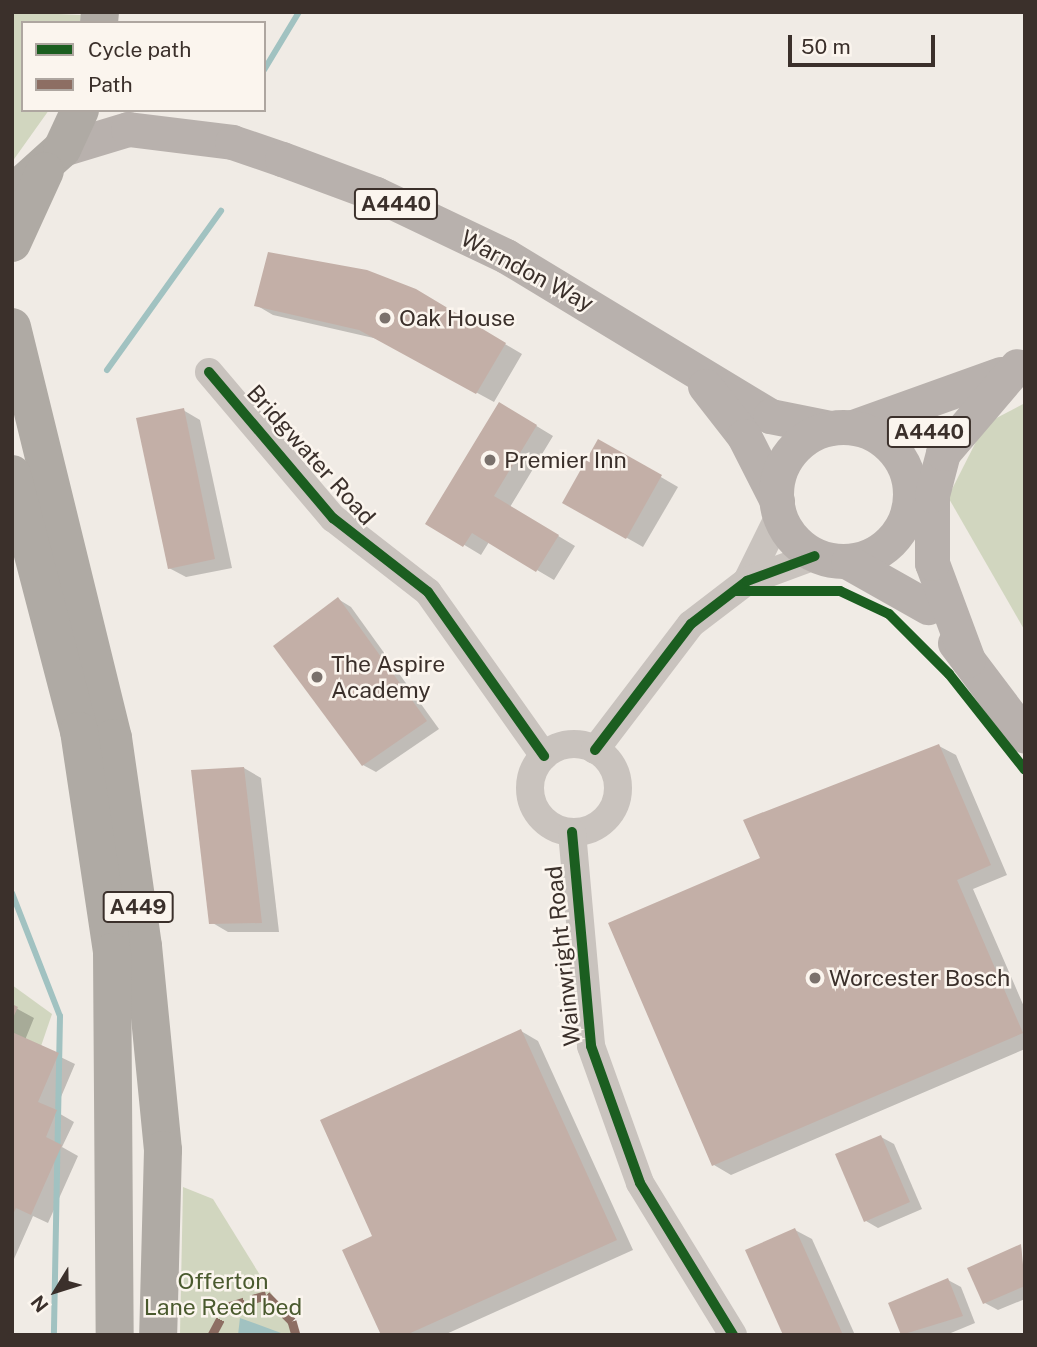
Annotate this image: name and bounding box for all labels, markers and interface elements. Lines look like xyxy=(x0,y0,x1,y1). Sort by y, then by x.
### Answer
legend xyxy=(21,21,266,112)
scale bar xyxy=(792,21,939,65)
text: 50 m xyxy=(801,34,851,59)
text: Cycle path xyxy=(88,37,191,62)
text: Path xyxy=(88,72,133,97)
road number: A4440 xyxy=(352,186,440,222)
street label: Warndon Way xyxy=(456,224,598,318)
place label: Oak House xyxy=(399,304,515,332)
marker: Oak House xyxy=(377,310,393,326)
street label: Bridgwater Road xyxy=(241,379,381,531)
road number: A4440 xyxy=(885,414,973,450)
place label: Premier Inn xyxy=(504,446,627,474)
marker: Premier Inn xyxy=(482,452,498,468)
place label: The Aspire Academy xyxy=(331,650,446,704)
marker: The Aspire Academy xyxy=(309,669,325,685)
street label: Wainwright Road xyxy=(540,865,586,1047)
road number: A449 xyxy=(101,890,175,925)
place label: Worcester Bosch xyxy=(829,964,1010,992)
marker: Worcester Bosch xyxy=(807,970,823,986)
north arrow xyxy=(21,1256,91,1326)
park label: Offerton Lane Reed bed xyxy=(144,1267,302,1321)
text: N xyxy=(26,1291,53,1317)

